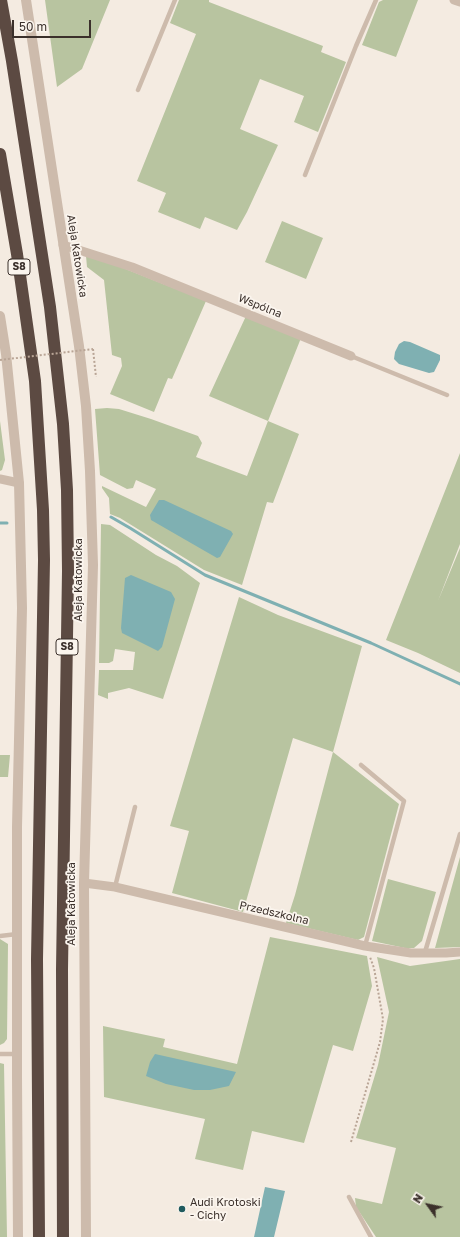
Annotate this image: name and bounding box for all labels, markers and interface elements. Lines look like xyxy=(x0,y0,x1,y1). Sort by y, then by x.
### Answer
scale bar xyxy=(14,12,93,38)
text: 50 m xyxy=(19,19,47,34)
street label: Aleja Katowicka xyxy=(64,214,90,298)
road number: S8 xyxy=(8,259,30,275)
street label: Wspólna xyxy=(236,291,284,321)
street label: Aleja Katowicka xyxy=(72,538,86,622)
road number: S8 xyxy=(56,639,78,655)
street label: Aleja Katowicka xyxy=(65,862,79,946)
street label: Przedszkolna xyxy=(238,899,310,927)
north arrow xyxy=(408,1185,448,1225)
text: N xyxy=(410,1191,425,1205)
place label: Audi Krotoski - Cichy xyxy=(190,1196,261,1222)
marker: Audi Krotoski - Cichy xyxy=(177,1204,187,1214)

